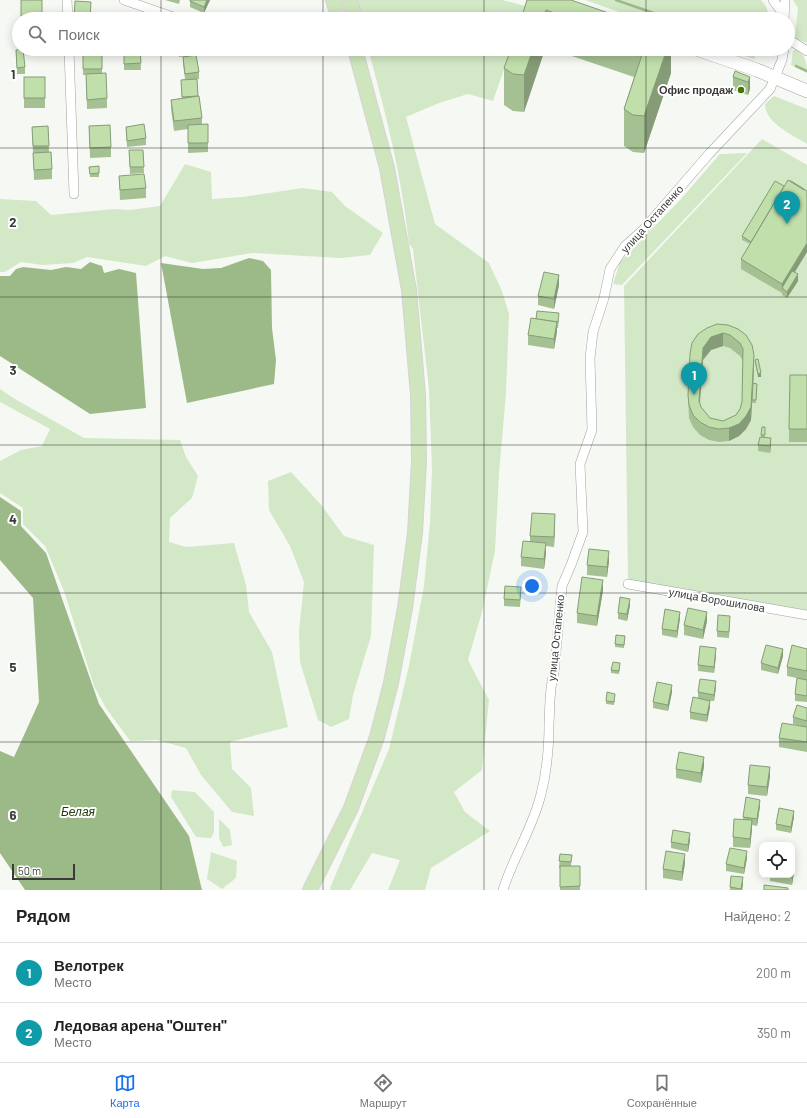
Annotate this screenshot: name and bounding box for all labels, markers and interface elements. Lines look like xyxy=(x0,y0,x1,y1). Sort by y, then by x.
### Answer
search box xyxy=(12,12,795,56)
icon: search xyxy=(26,23,48,45)
text: Поиск xyxy=(58,25,100,43)
text: 1 xyxy=(11,66,15,82)
place label: Офис продаж xyxy=(659,83,733,96)
marker: Офис продаж xyxy=(736,85,746,95)
street label: улица Остапенко xyxy=(618,182,685,255)
pin: 2 xyxy=(774,191,800,224)
text: 2 xyxy=(9,214,17,230)
text: 3 xyxy=(9,362,17,378)
pin: 1 xyxy=(681,362,707,395)
text: 4 xyxy=(9,511,17,527)
your location xyxy=(522,576,542,596)
street label: улица Ворошилова xyxy=(668,585,767,615)
street label: улица Остапенко xyxy=(545,594,567,682)
text: 5 xyxy=(9,659,17,675)
water label: Белая xyxy=(61,804,96,818)
text: 6 xyxy=(10,807,17,823)
map controls xyxy=(759,842,795,878)
button: locate xyxy=(759,842,795,878)
scale bar xyxy=(12,862,75,881)
text: 50 m xyxy=(18,864,41,877)
text: Рядом xyxy=(16,905,71,925)
text: Найдено: 2 xyxy=(724,908,791,924)
text: Велотрек xyxy=(54,956,124,974)
text: 1 xyxy=(27,965,31,981)
text: 200 m xyxy=(756,965,791,981)
text: Место xyxy=(54,974,92,990)
text: Ледовая арена "Оштен" xyxy=(54,1016,227,1034)
text: 2 xyxy=(25,1025,33,1041)
text: 350 m xyxy=(757,1025,791,1041)
text: Место xyxy=(54,1034,92,1050)
tab: Карта xyxy=(110,1072,140,1109)
tab: Маршрут xyxy=(360,1072,407,1109)
tab: Сохранённые xyxy=(627,1072,697,1109)

